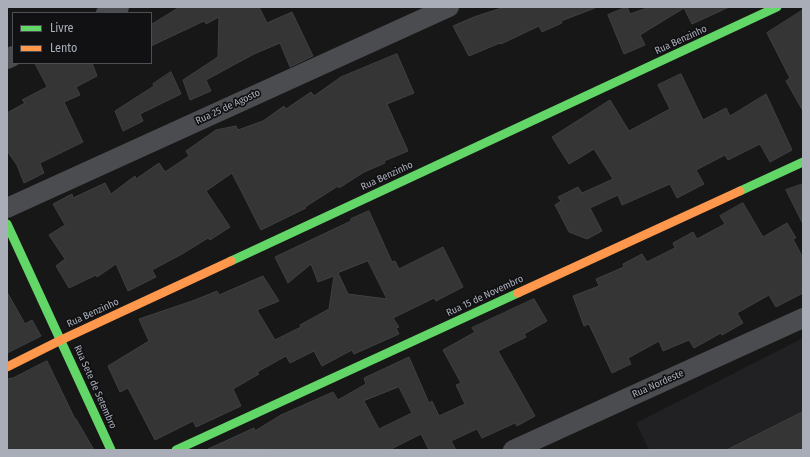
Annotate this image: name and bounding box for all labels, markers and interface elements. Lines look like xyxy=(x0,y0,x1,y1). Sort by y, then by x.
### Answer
legend xyxy=(12,12,152,64)
text: Livre xyxy=(50,21,73,35)
street label: Rua Benzinho xyxy=(653,23,709,57)
text: Lento xyxy=(50,41,77,55)
street label: Rua 25 de Agosto xyxy=(194,87,262,127)
street label: Rua Benzinho xyxy=(359,159,415,193)
street label: Rua 15 de Novembro xyxy=(445,273,525,319)
street label: Rua Benzinho xyxy=(65,296,121,330)
street label: Rua Sete de Setembro xyxy=(71,343,119,431)
street label: Rua Nordeste xyxy=(630,367,686,401)

